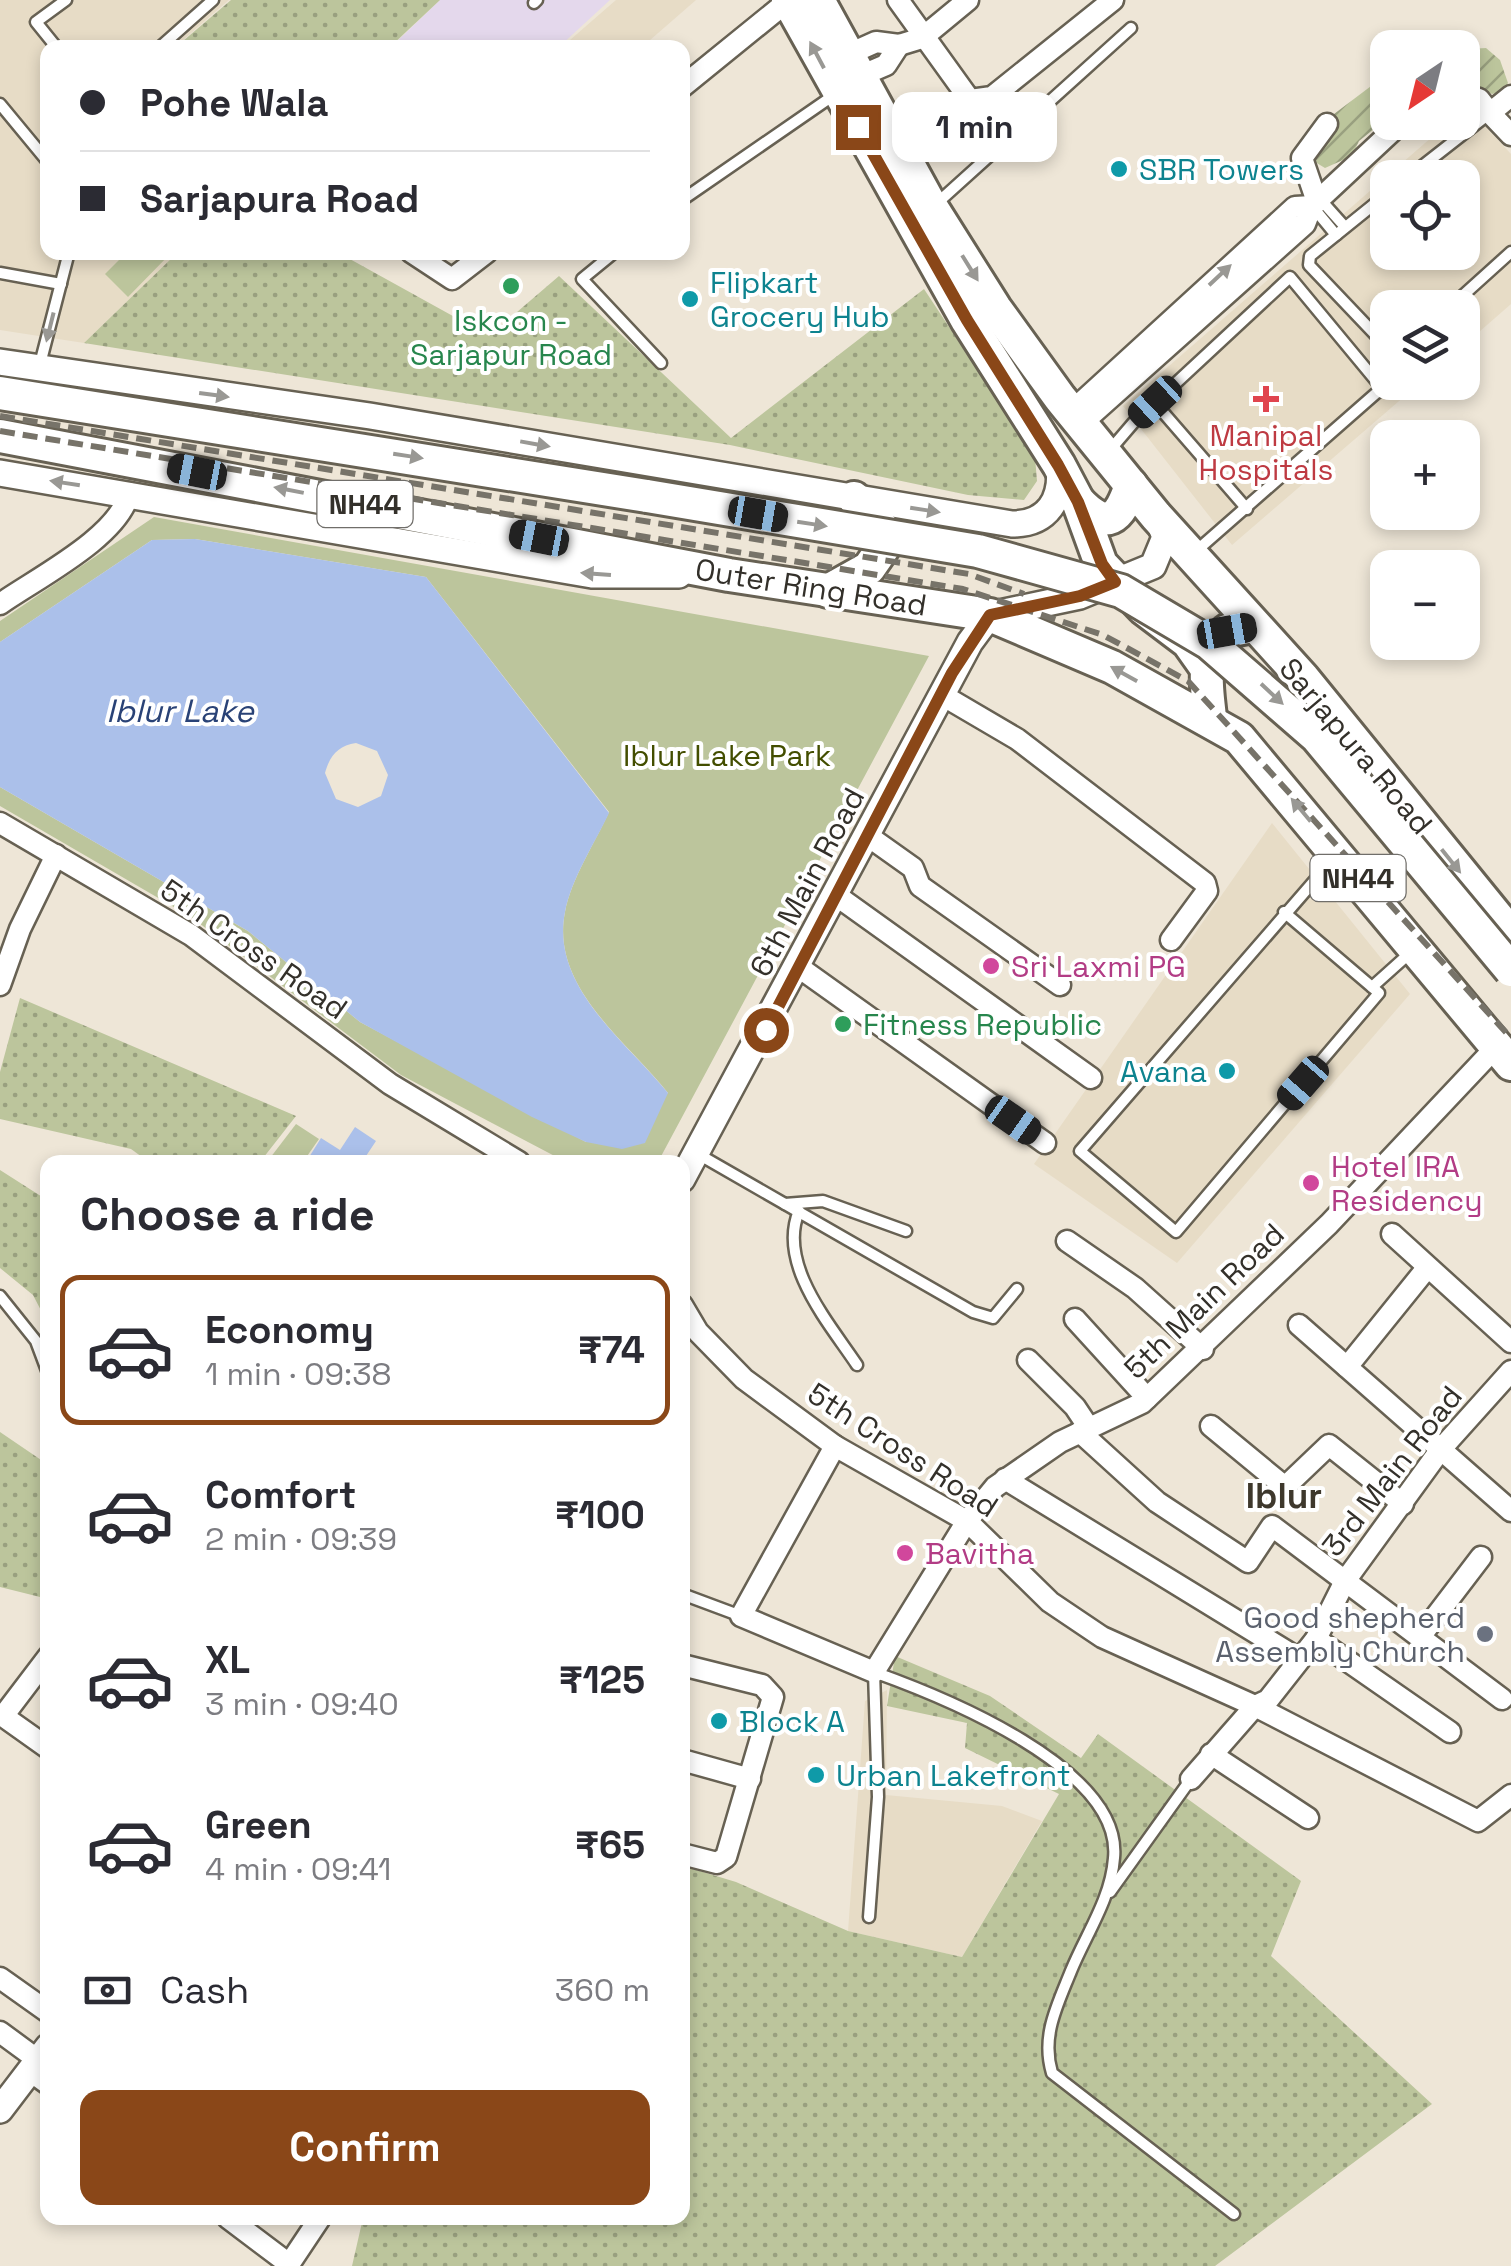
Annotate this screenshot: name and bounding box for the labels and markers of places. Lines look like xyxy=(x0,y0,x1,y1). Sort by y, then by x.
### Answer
place label: SBR Towers xyxy=(1139,150,1304,189)
marker: SBR Towers xyxy=(1108,158,1130,180)
place label: Flipkart Grocery Hub xyxy=(710,263,890,336)
marker: Iskcon - Sarjapur Road xyxy=(500,275,522,297)
marker: Flipkart Grocery Hub xyxy=(679,288,701,310)
place label: Iskcon - Sarjapur Road xyxy=(410,301,612,374)
marker: Manipal Hospitals xyxy=(1253,386,1279,412)
place label: Manipal Hospitals xyxy=(1199,416,1333,489)
place label: Sri Laxmi PG xyxy=(1011,947,1186,986)
marker: Sri Laxmi PG xyxy=(980,955,1002,977)
place label: Fitness Republic xyxy=(863,1005,1102,1044)
marker: Fitness Republic xyxy=(832,1013,854,1035)
place label: Avana xyxy=(1120,1052,1207,1091)
marker: Avana xyxy=(1216,1060,1238,1082)
place label: Hotel IRA Residency xyxy=(1331,1147,1483,1220)
marker: Hotel IRA Residency xyxy=(1300,1172,1322,1194)
place label: Bavitha xyxy=(925,1534,1034,1573)
marker: Bavitha xyxy=(894,1542,916,1564)
place label: Good shepherd Assembly Church xyxy=(1215,1598,1465,1671)
marker: Good shepherd Assembly Church xyxy=(1474,1623,1496,1645)
place label: Block A xyxy=(739,1702,845,1741)
marker: Block A xyxy=(708,1710,730,1732)
place label: Urban Lakefront xyxy=(836,1756,1070,1795)
marker: Urban Lakefront xyxy=(805,1764,827,1786)

